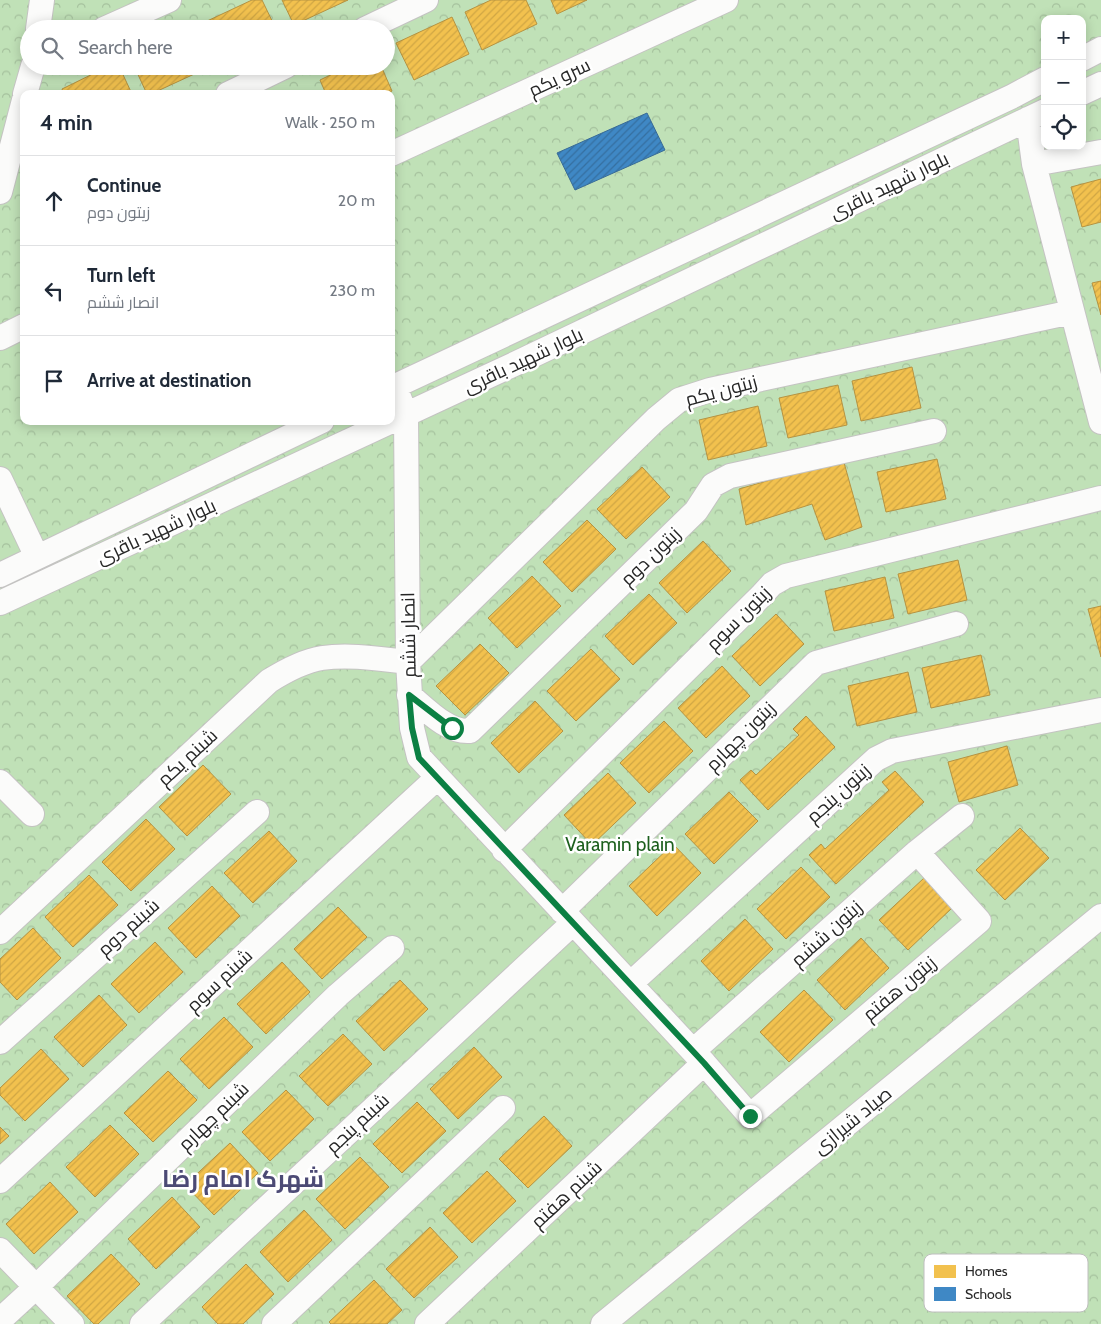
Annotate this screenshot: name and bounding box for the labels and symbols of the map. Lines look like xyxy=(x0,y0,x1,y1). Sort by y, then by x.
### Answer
street label: سرو یکم xyxy=(525,53,595,104)
street label: بلوار شهید باقری xyxy=(826,147,952,224)
street label: بلوار شهید باقری xyxy=(460,323,587,398)
street label: زیتون یکم xyxy=(683,370,760,413)
street label: بلوار شهید باقری xyxy=(93,494,220,569)
street label: زیتون دوم xyxy=(615,522,687,592)
street label: زیتون سوم xyxy=(701,581,777,657)
street label: انصار ششم xyxy=(396,592,423,678)
street label: زیتون چهارم xyxy=(701,697,781,777)
route start xyxy=(441,717,464,740)
street label: شبنم یکم xyxy=(153,724,224,792)
street label: زیتون پنجم xyxy=(802,759,876,830)
park label: Varamin plain xyxy=(565,833,675,856)
street label: شبنم دوم xyxy=(93,894,165,963)
street label: زیتون ششم xyxy=(786,895,868,973)
street label: شبنم سوم xyxy=(181,944,259,1018)
street label: زیتون هفتم xyxy=(858,951,942,1027)
street label: شبنم چهارم xyxy=(173,1077,255,1157)
street label: صیاد شیرازی xyxy=(808,1082,896,1159)
street label: شبنم پنجم xyxy=(321,1088,395,1160)
route end xyxy=(739,1105,762,1128)
street label: شبنم هفتم xyxy=(526,1156,608,1235)
district label: شهرک امام رضا xyxy=(162,1164,324,1195)
legend xyxy=(924,1254,1088,1312)
text: Homes xyxy=(965,1262,1008,1280)
text: Schools xyxy=(965,1285,1012,1303)

